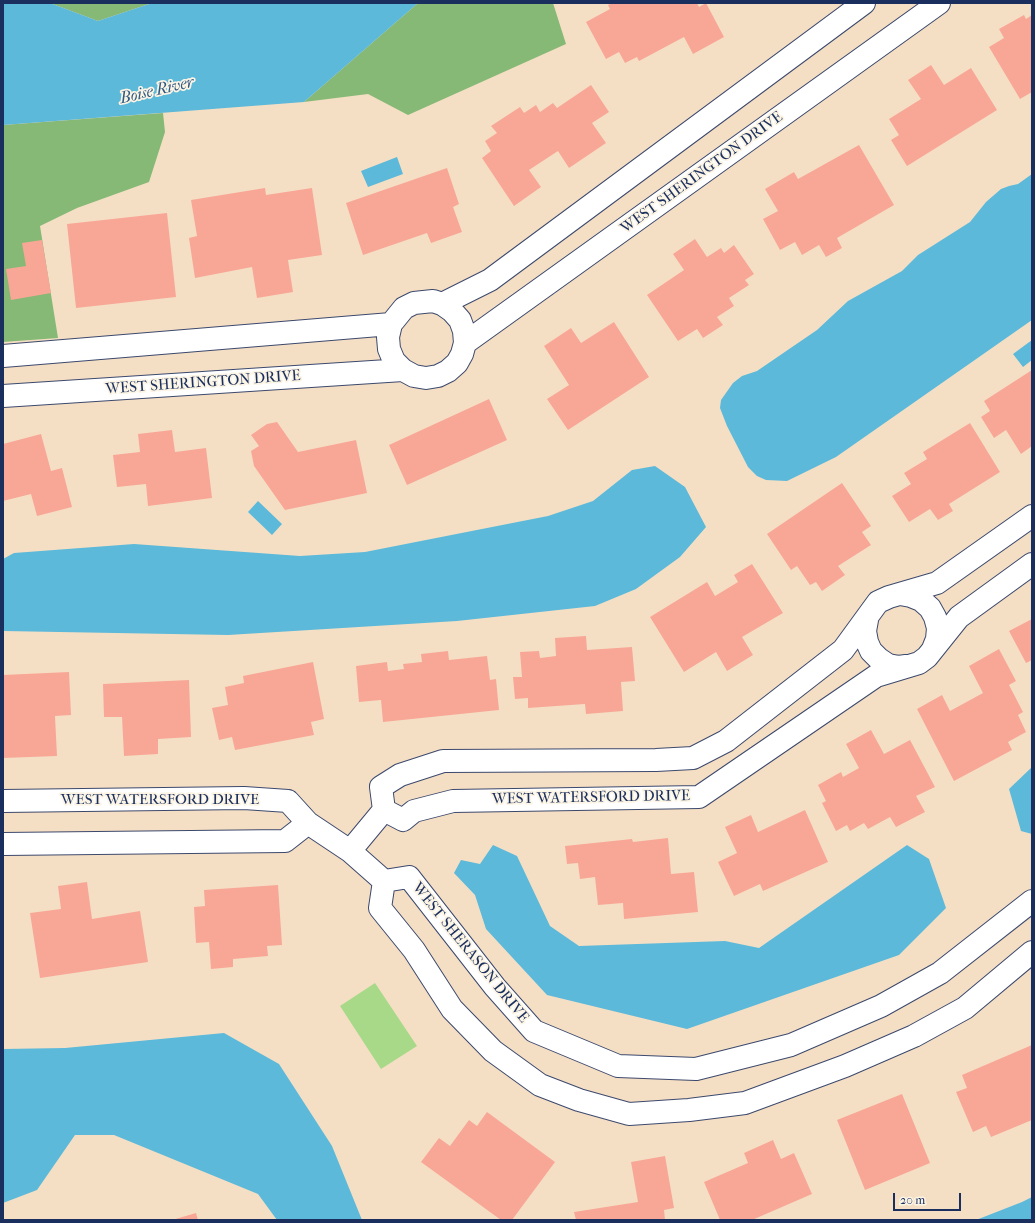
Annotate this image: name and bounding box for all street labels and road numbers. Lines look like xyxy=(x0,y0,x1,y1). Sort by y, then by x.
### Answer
street label: WEST SHERINGTON DRIVE xyxy=(618,108,786,238)
street label: WEST SHERINGTON DRIVE xyxy=(105,367,301,399)
street label: WEST WATERSFORD DRIVE xyxy=(492,787,690,809)
street label: WEST WATERSFORD DRIVE xyxy=(61,791,259,809)
street label: WEST SHERASON DRIVE xyxy=(408,879,532,1027)

